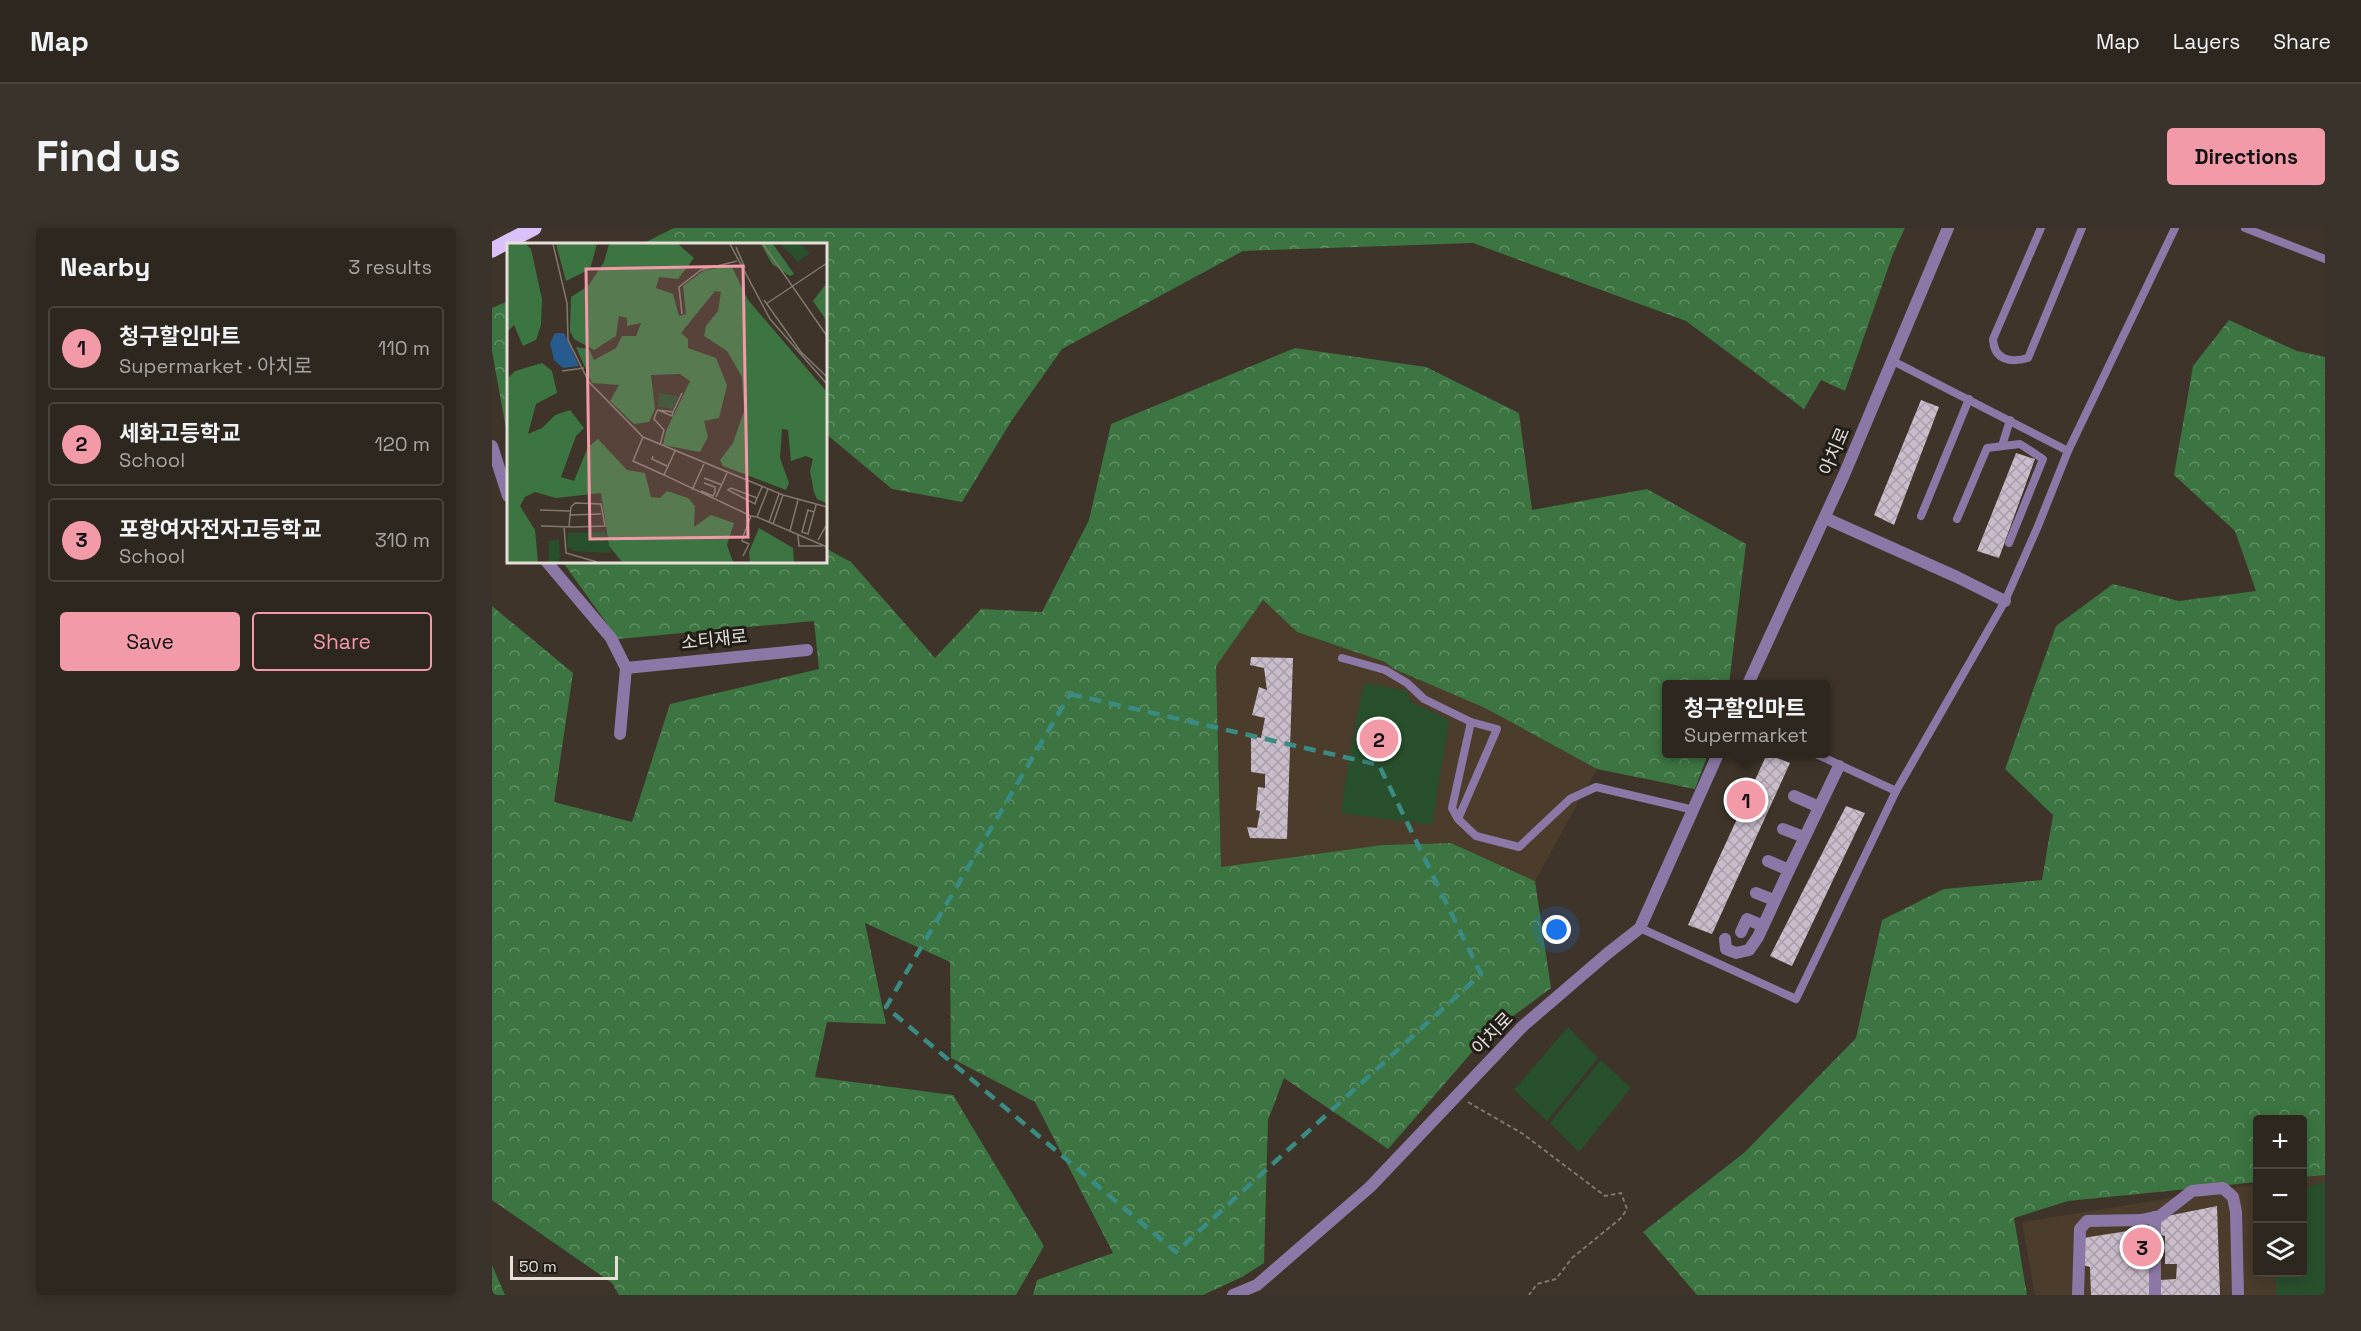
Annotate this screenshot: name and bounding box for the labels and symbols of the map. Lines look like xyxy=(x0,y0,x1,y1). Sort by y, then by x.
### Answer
inset map xyxy=(507,243,826,562)
street label: 아치로 xyxy=(1814,424,1854,478)
street label: 소티재로 xyxy=(680,624,748,654)
pin: 2 xyxy=(1360,716,1398,762)
pin: 1 xyxy=(1726,778,1766,822)
your location xyxy=(1542,915,1571,944)
street label: 아치로 xyxy=(1466,1007,1518,1059)
pin: 3 xyxy=(2122,1224,2162,1270)
scale bar xyxy=(510,1253,618,1280)

